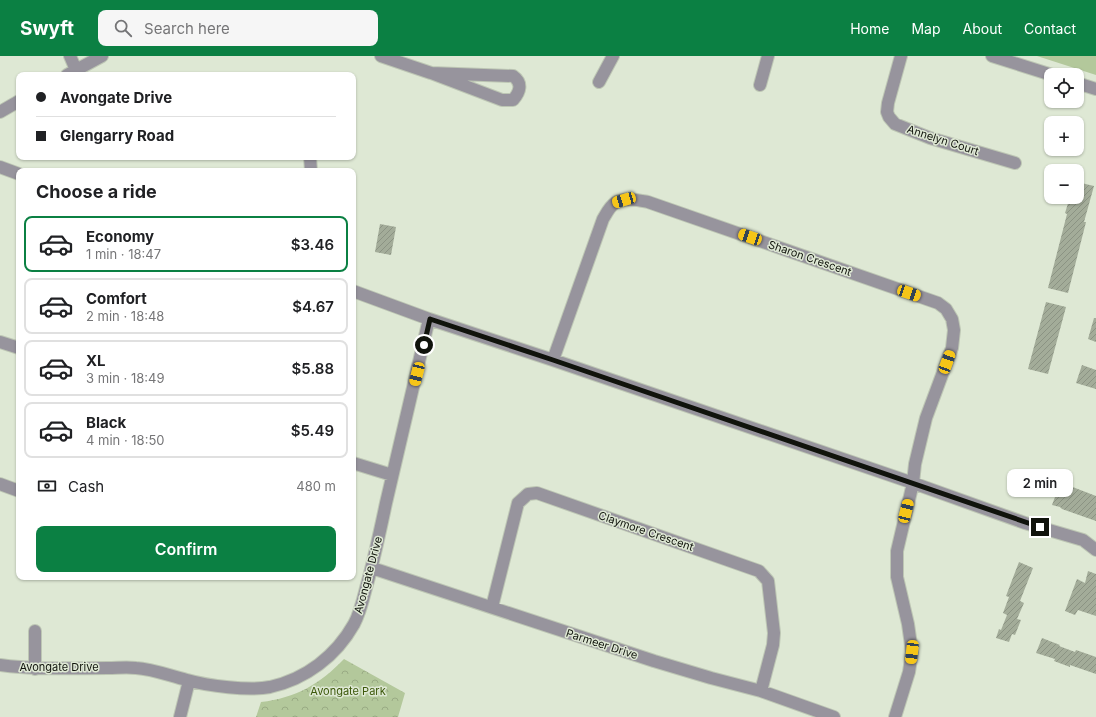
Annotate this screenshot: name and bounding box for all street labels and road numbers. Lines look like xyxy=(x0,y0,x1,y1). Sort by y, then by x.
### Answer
street label: Annelyn Court xyxy=(905,122,981,158)
street label: Sharon Crescent xyxy=(767,237,854,279)
street label: Claymore Crescent xyxy=(597,508,696,554)
street label: Avongate Drive xyxy=(351,535,385,615)
street label: Parmeer Drive xyxy=(564,626,640,662)
street label: Avongate Drive xyxy=(19,660,99,674)

